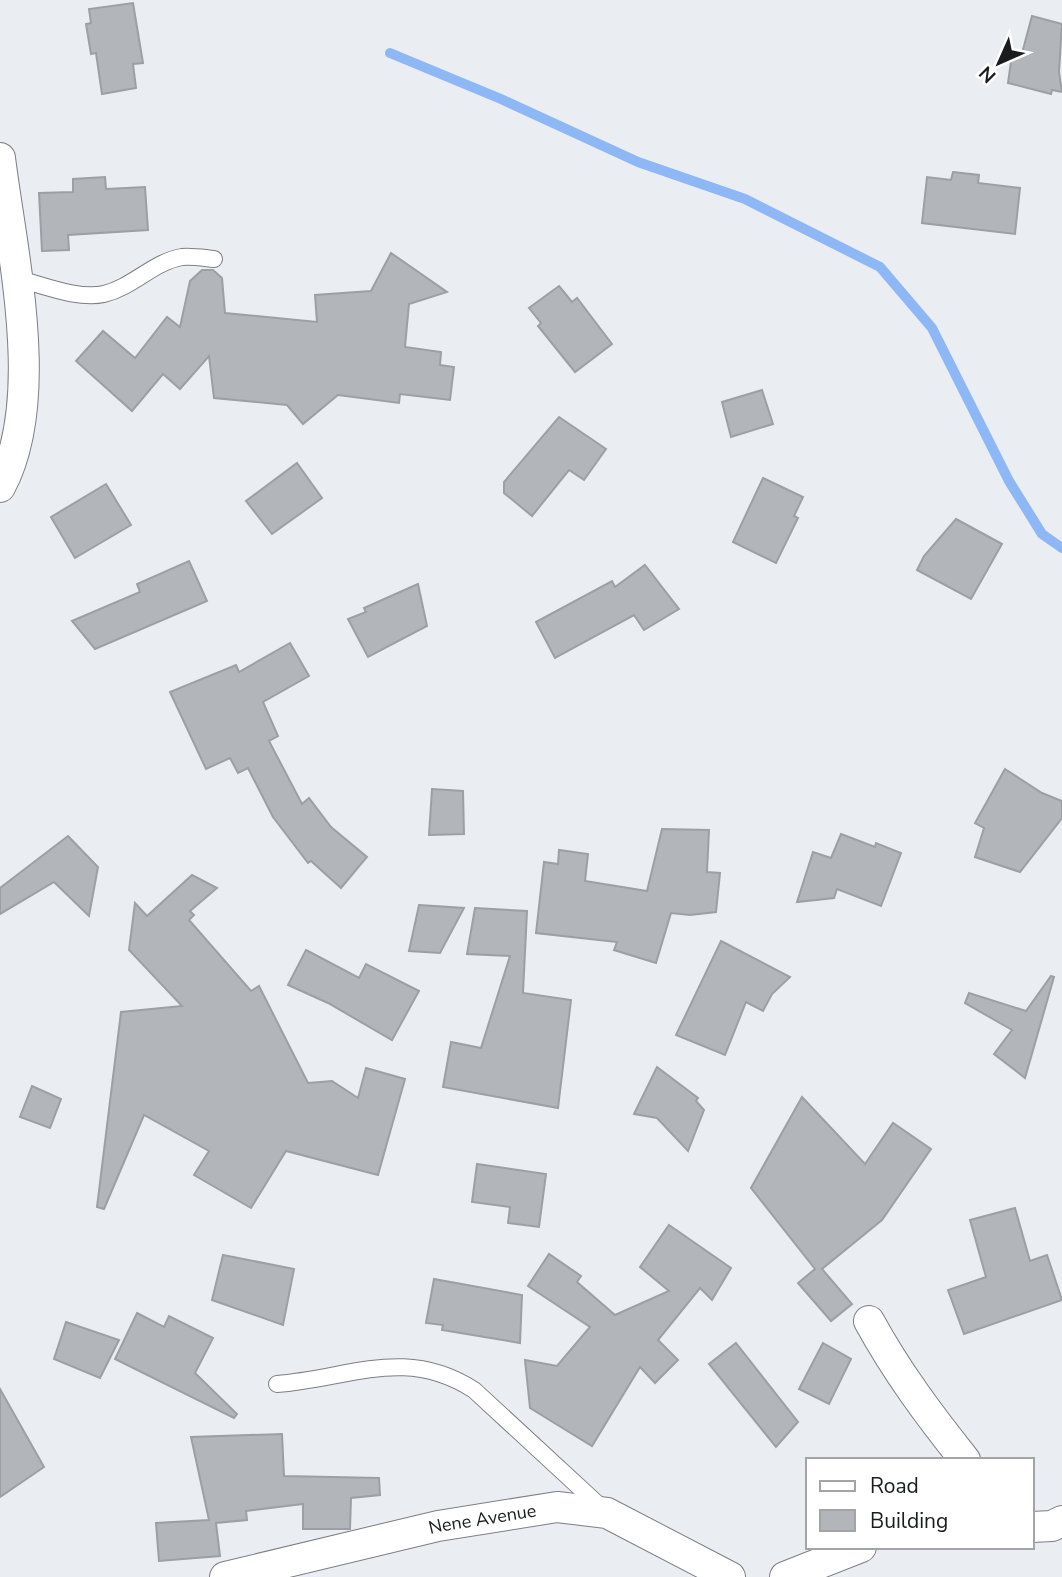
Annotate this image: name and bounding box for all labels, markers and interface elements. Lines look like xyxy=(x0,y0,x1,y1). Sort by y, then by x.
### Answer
north arrow xyxy=(964,28,1034,98)
text: N xyxy=(973,60,1002,89)
legend xyxy=(806,1458,1034,1549)
text: Road xyxy=(870,1472,919,1500)
street label: Nene Avenue xyxy=(426,1498,538,1540)
text: Building xyxy=(870,1507,948,1535)

